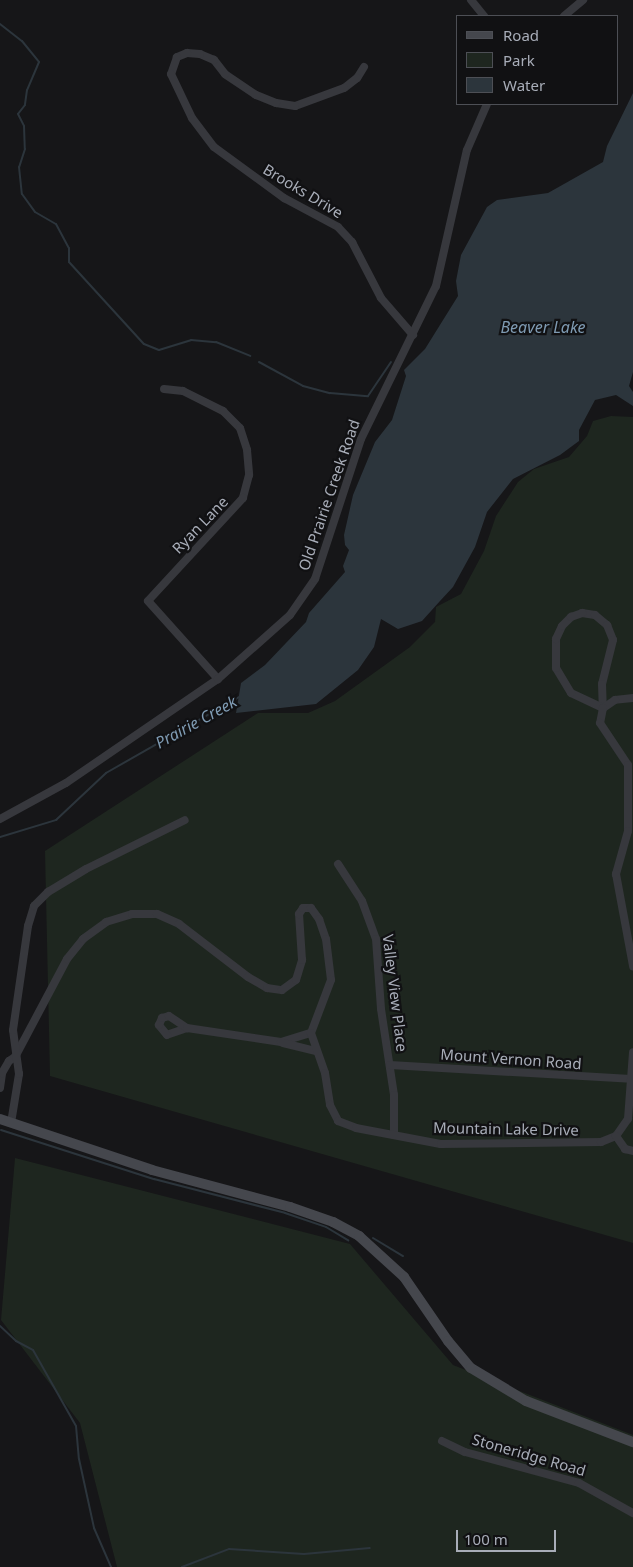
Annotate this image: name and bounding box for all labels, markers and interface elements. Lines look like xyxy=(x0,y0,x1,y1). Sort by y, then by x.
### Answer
legend xyxy=(456,15,618,105)
text: Road xyxy=(503,25,539,45)
text: Park xyxy=(503,50,535,70)
text: Water xyxy=(503,75,545,95)
street label: Brooks Drive xyxy=(260,160,346,222)
water label: Beaver Lake xyxy=(501,317,585,337)
street label: Old Prairie Creek Road xyxy=(295,417,363,573)
street label: Ryan Lane xyxy=(168,493,232,557)
water label: Prairie Creek xyxy=(152,692,240,752)
street label: Valley View Place xyxy=(379,933,411,1053)
street label: Mount Vernon Road xyxy=(440,1045,582,1073)
street label: Mountain Lake Drive xyxy=(433,1119,579,1139)
street label: Stoneridge Road xyxy=(470,1430,588,1480)
scale bar xyxy=(458,1520,558,1552)
text: 100 m xyxy=(464,1529,508,1549)

